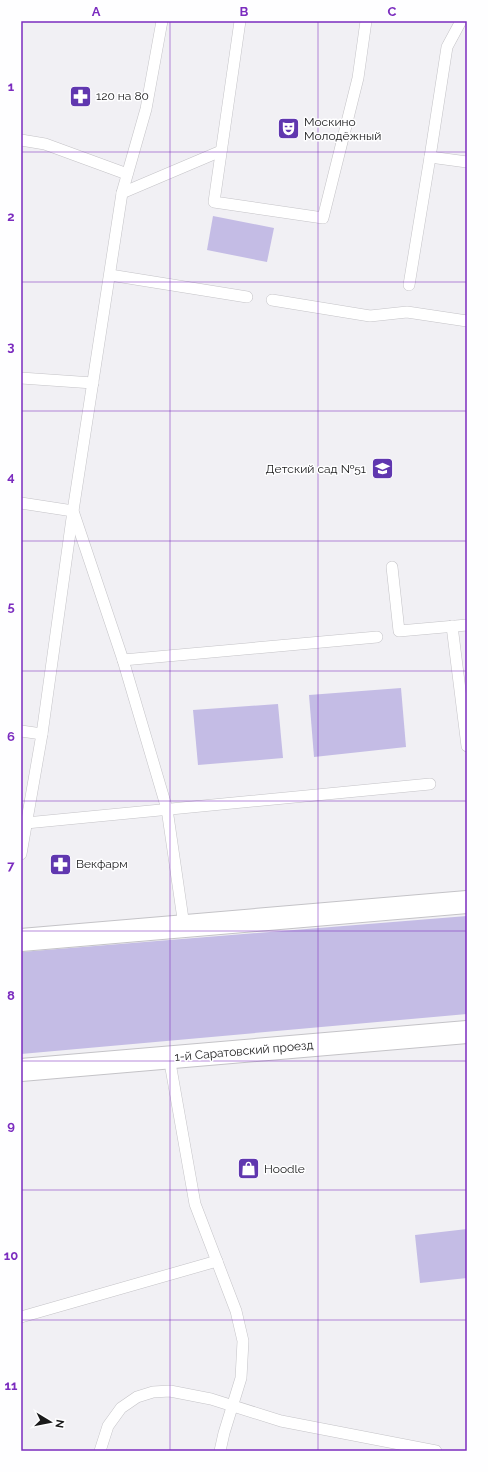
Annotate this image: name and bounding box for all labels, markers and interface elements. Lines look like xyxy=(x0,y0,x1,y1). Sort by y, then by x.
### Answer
text: A xyxy=(92,4,101,19)
text: B xyxy=(240,4,249,19)
text: C xyxy=(388,4,397,19)
text: 1 xyxy=(8,79,15,94)
pharmacy icon: 120 на 80 xyxy=(67,83,93,109)
place label: 120 на 80 xyxy=(96,89,149,103)
place label: Москино Молодёжный xyxy=(304,115,381,143)
theatre icon: Москино Молодёжный xyxy=(276,116,302,142)
text: 2 xyxy=(7,209,15,224)
text: 3 xyxy=(7,339,15,354)
school or university icon: Детский сад №51 xyxy=(369,456,395,482)
place label: Детский сад №51 xyxy=(266,462,366,476)
text: 4 xyxy=(7,469,15,484)
text: 5 xyxy=(7,599,15,614)
text: 6 xyxy=(7,729,15,744)
pharmacy icon: Векфарм xyxy=(48,851,74,877)
place label: Векфарм xyxy=(76,857,128,871)
text: 7 xyxy=(7,858,15,873)
text: 8 xyxy=(7,988,15,1003)
street label: 1-й Саратовский проезд xyxy=(174,1038,314,1064)
text: 9 xyxy=(7,1118,15,1133)
shop icon: Hoodle xyxy=(235,1156,261,1182)
place label: Hoodle xyxy=(264,1162,305,1176)
text: 10 xyxy=(4,1248,18,1263)
text: 11 xyxy=(5,1378,18,1393)
north arrow xyxy=(30,1402,70,1442)
text: N xyxy=(52,1418,66,1429)

